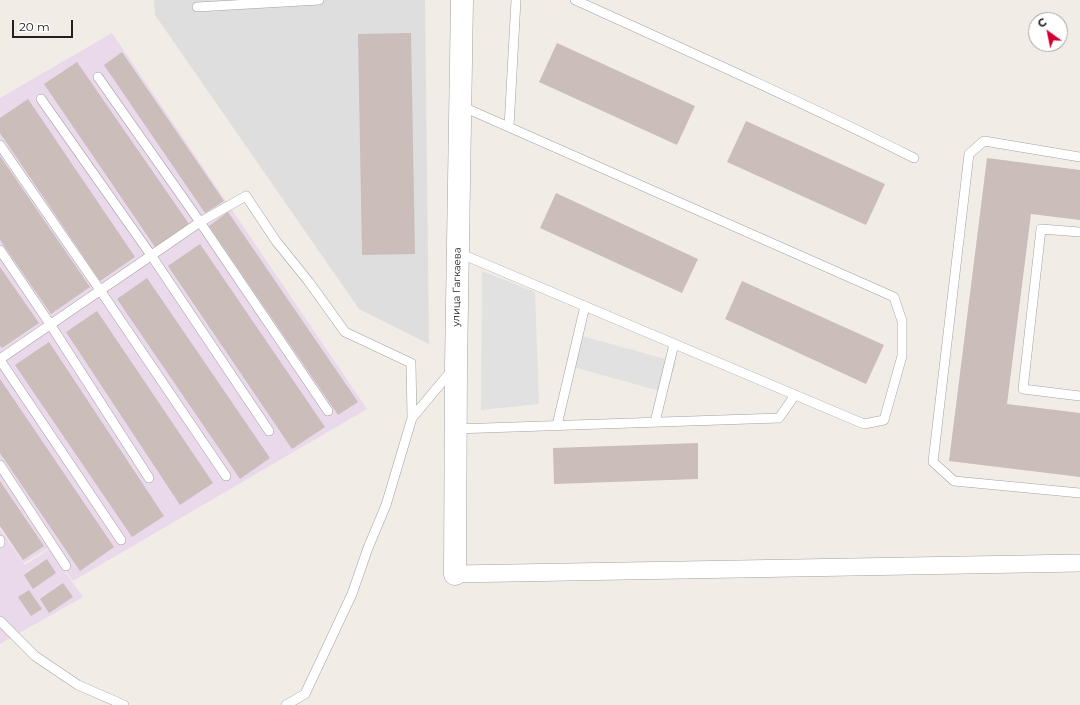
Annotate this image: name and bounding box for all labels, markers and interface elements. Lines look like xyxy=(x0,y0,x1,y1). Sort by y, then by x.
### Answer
scale bar xyxy=(14,12,75,38)
north arrow xyxy=(1028,12,1068,52)
text: С xyxy=(1035,15,1049,31)
text: 20 m xyxy=(19,19,50,34)
street label: улица Гагкаева xyxy=(450,247,464,327)

